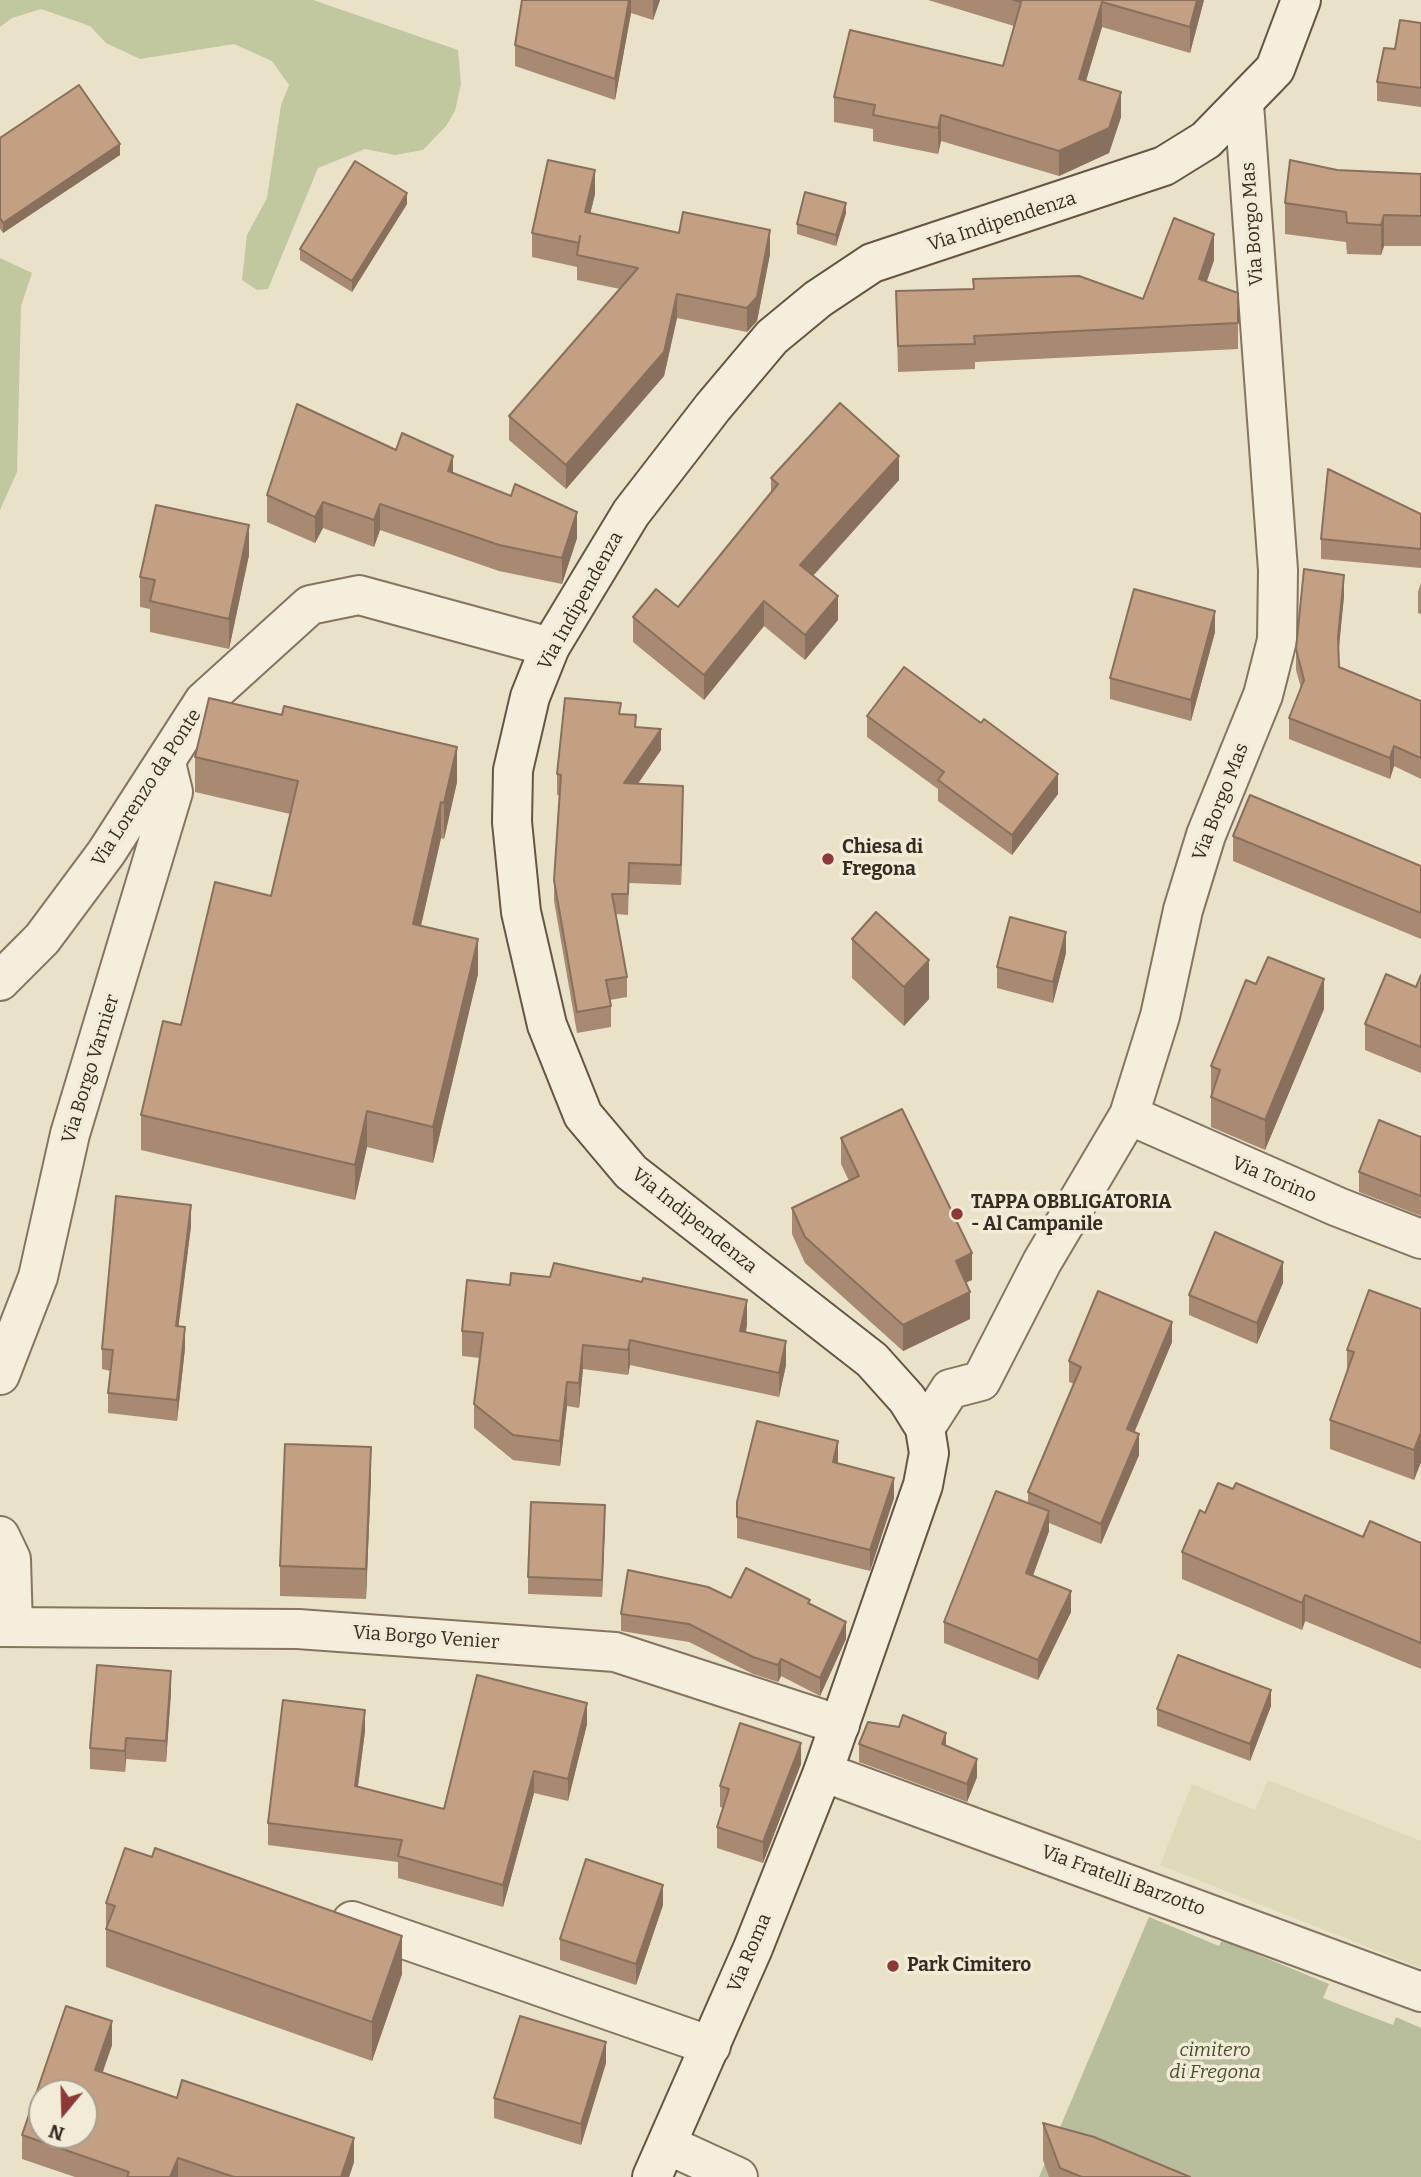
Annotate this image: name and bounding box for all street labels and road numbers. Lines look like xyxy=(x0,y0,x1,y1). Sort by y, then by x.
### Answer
street label: Via Borgo Mas xyxy=(1237,161,1269,287)
street label: Via Indipendenza xyxy=(925,187,1079,257)
street label: Via Indipendenza xyxy=(534,528,628,674)
street label: Via Lorenzo da Ponte xyxy=(87,705,207,871)
street label: Via Borgo Mas xyxy=(1188,740,1254,864)
street label: Via Borgo Varnier xyxy=(58,992,124,1146)
street label: Via Torino xyxy=(1228,1152,1320,1208)
street label: Via Indipendenza xyxy=(627,1164,761,1278)
street label: Via Borgo Venier xyxy=(352,1622,500,1654)
street label: Via Fratelli Barzotto xyxy=(1038,1841,1208,1921)
street label: Via Roma xyxy=(723,1910,777,1996)

